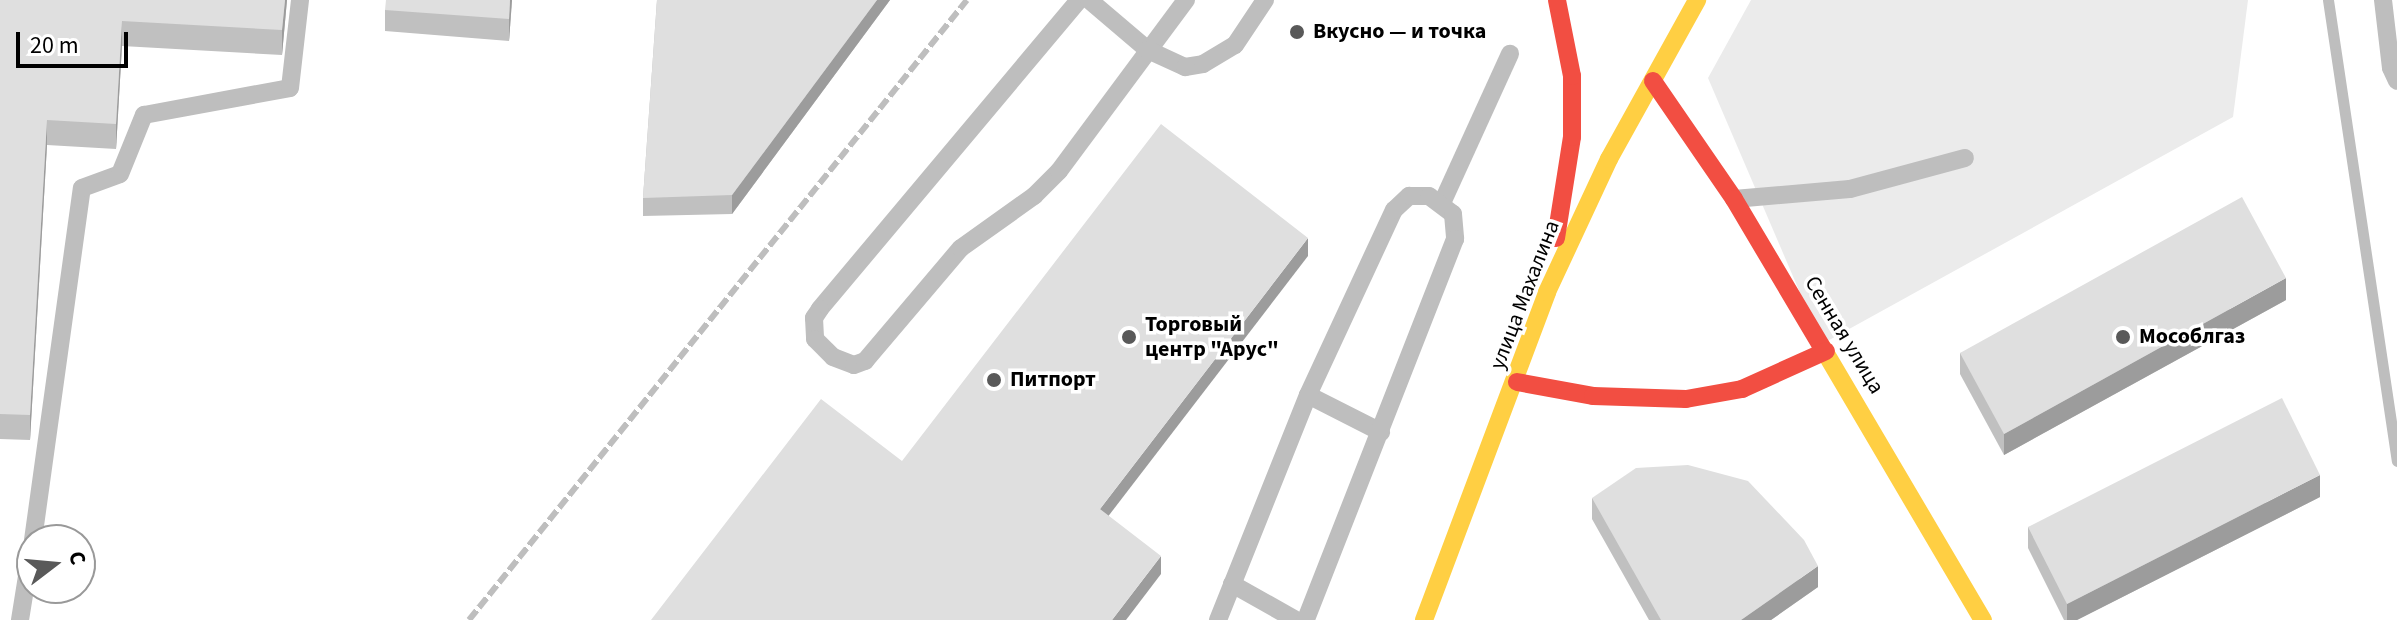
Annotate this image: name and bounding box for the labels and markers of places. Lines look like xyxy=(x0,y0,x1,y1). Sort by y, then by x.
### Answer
place label: Вкусно — и точка xyxy=(1313,19,1486,45)
marker: Вкусно — и точка xyxy=(1288,23,1306,41)
place label: Торговый центр "Арус" xyxy=(1145,311,1279,362)
place label: Мособлгаз xyxy=(2139,324,2245,350)
marker: Торговый центр "Арус" xyxy=(1120,328,1138,346)
marker: Мособлгаз xyxy=(2114,328,2132,346)
place label: Питпорт xyxy=(1010,367,1096,393)
marker: Питпорт xyxy=(985,371,1003,389)

